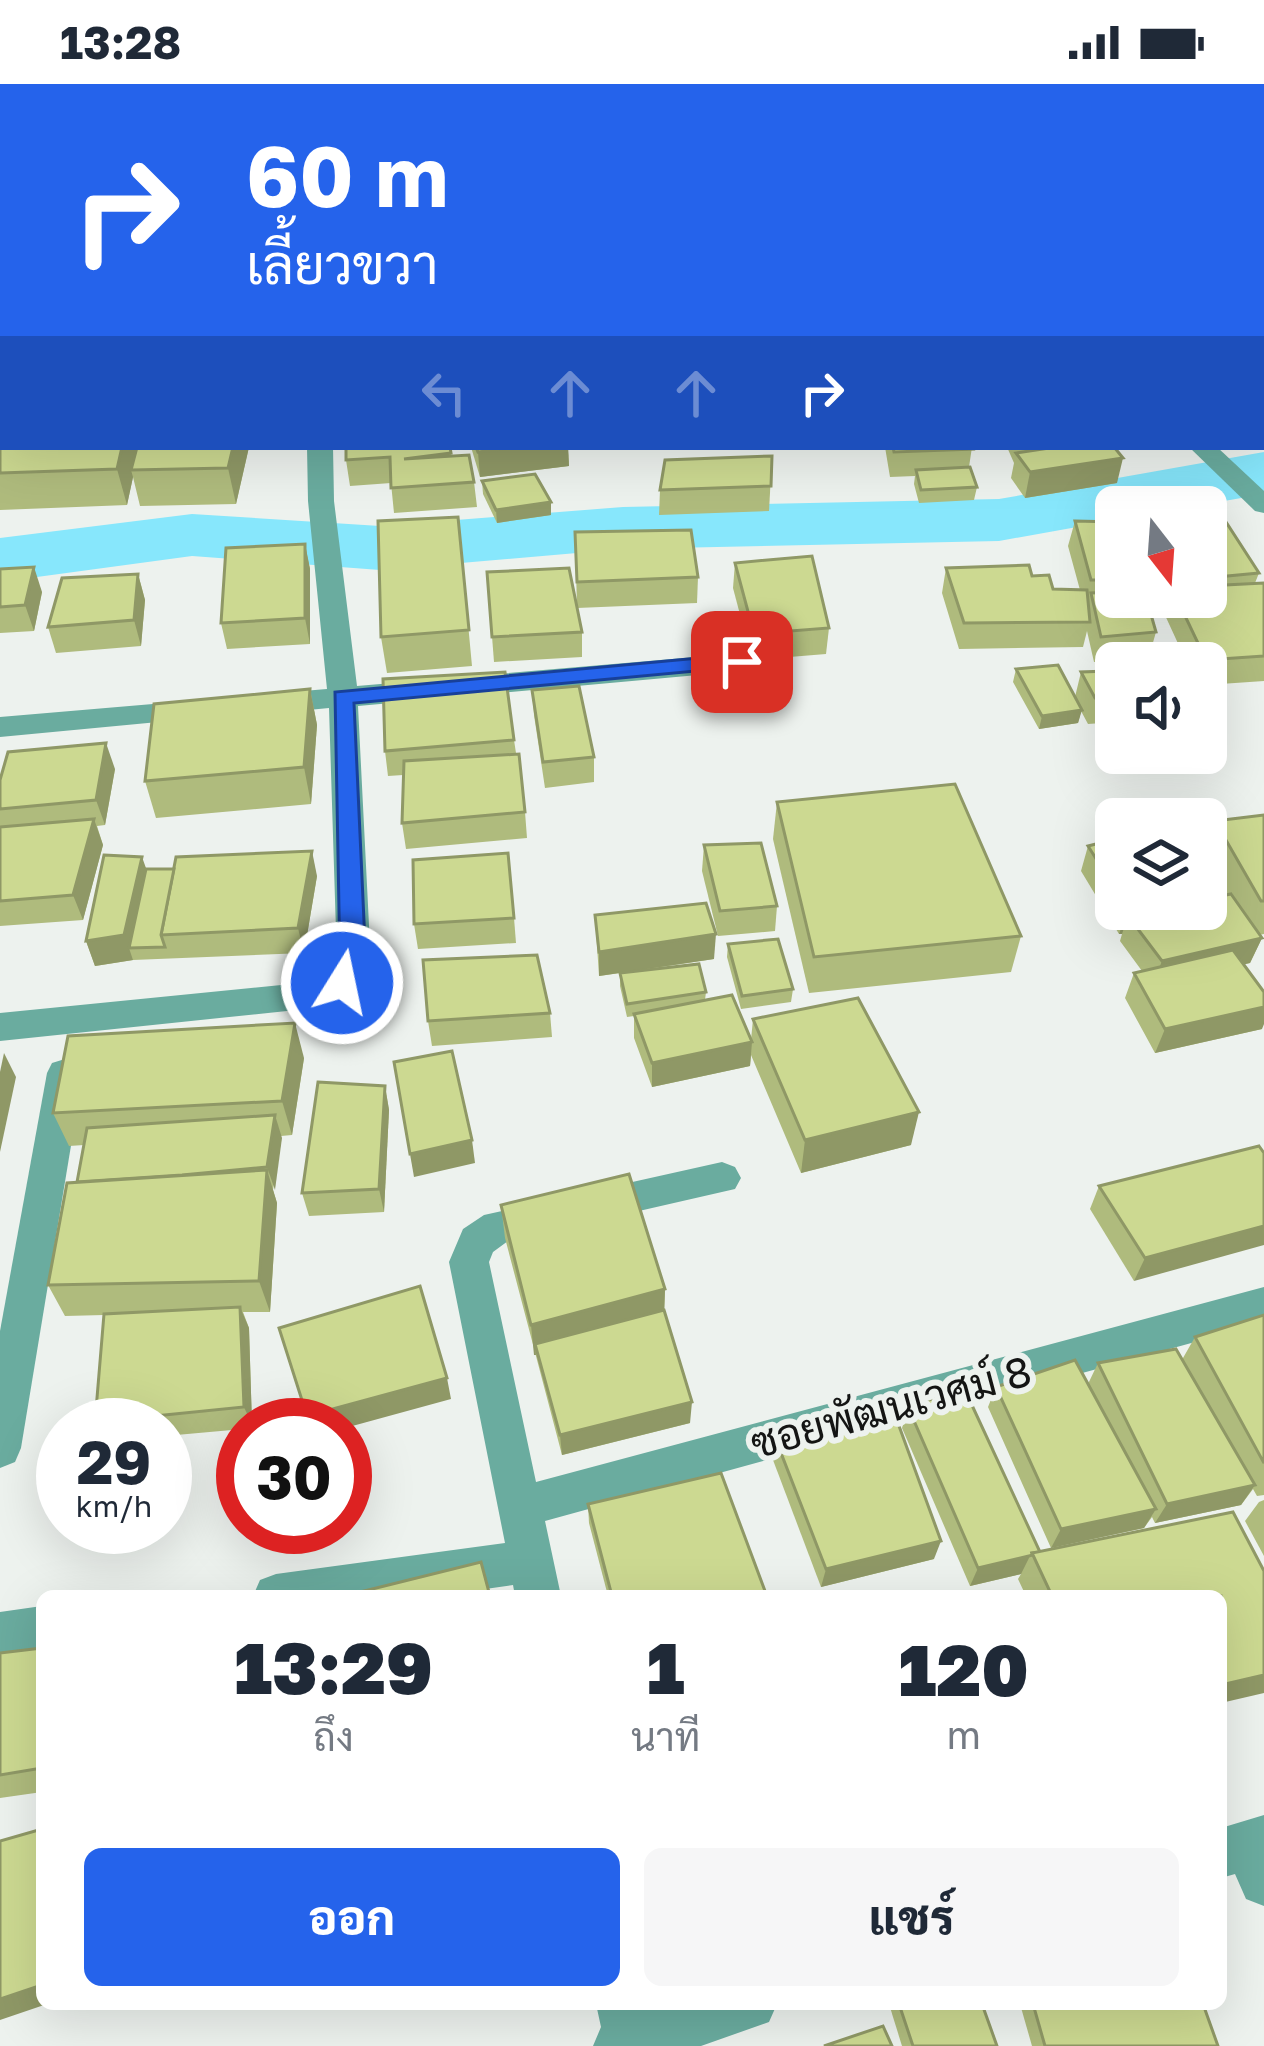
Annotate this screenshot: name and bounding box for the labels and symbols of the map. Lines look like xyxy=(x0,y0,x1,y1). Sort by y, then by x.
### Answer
north arrow xyxy=(1095,486,1227,618)
pin xyxy=(691,611,793,713)
position arrow xyxy=(279,920,405,1046)
street label: ซอยพัฒนเวศม์ 8 xyxy=(745,1345,1036,1467)
speed limit sign: 30 xyxy=(216,1398,372,1554)

